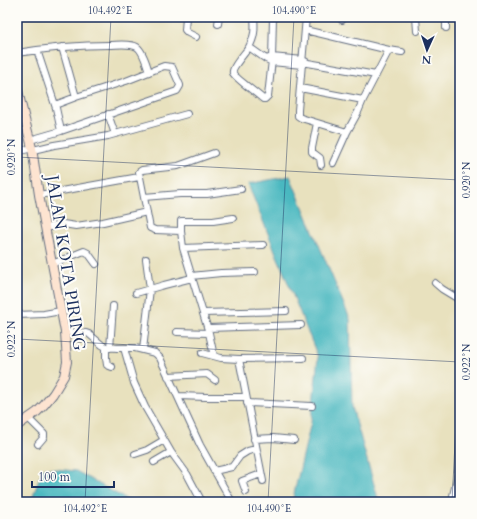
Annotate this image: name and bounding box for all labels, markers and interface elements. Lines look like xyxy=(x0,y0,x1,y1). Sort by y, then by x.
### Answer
text: 104.492°E xyxy=(88,4,132,18)
text: 104.490°E xyxy=(272,4,316,18)
north arrow xyxy=(407,30,447,70)
text: N xyxy=(421,52,432,67)
text: 0.920°N xyxy=(5,138,19,175)
text: 0.920°N xyxy=(460,161,474,198)
street label: JALAN KOTA PIRING xyxy=(40,171,91,353)
text: 0.922°N xyxy=(5,320,19,357)
text: 0.922°N xyxy=(460,343,474,380)
scale bar xyxy=(32,463,114,489)
text: 100 m xyxy=(38,469,71,485)
text: 104.492°E xyxy=(63,502,107,516)
text: 104.490°E xyxy=(247,502,291,516)

